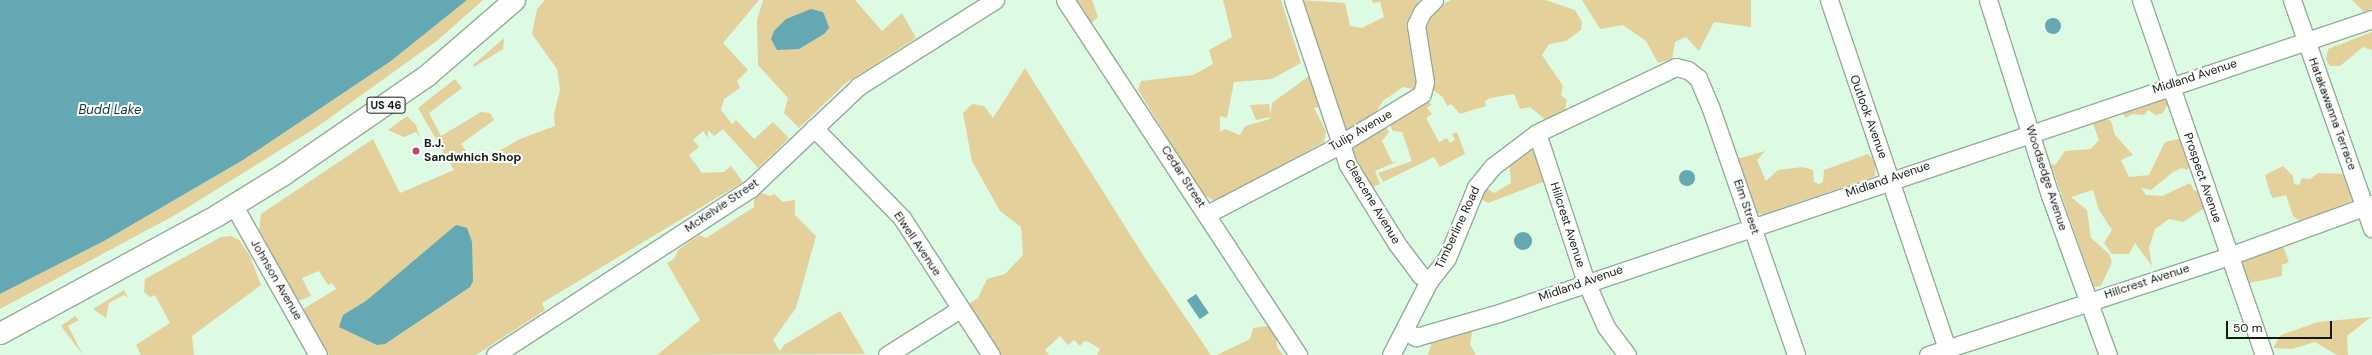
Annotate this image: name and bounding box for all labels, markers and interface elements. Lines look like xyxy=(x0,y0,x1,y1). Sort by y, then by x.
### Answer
street label: Hatakawanna Terrace xyxy=(2305,56,2359,172)
street label: Midland Avenue xyxy=(2151,57,2239,97)
street label: Outlook Avenue xyxy=(1846,73,1890,161)
road number: US 46 xyxy=(366,96,406,114)
water label: Budd Lake xyxy=(79,102,141,118)
street label: Tulip Avenue xyxy=(1327,107,1395,155)
street label: Woodsedge Avenue xyxy=(2022,123,2070,233)
street label: Prospect Avenue xyxy=(2180,131,2224,225)
place label: B.J. Sandwhich Shop xyxy=(424,137,521,165)
street label: Cedar Street xyxy=(1158,143,1208,211)
marker: B.J. Sandwhich Shop xyxy=(411,146,421,156)
street label: Cleacene Avenue xyxy=(1341,157,1403,247)
street label: Midland Avenue xyxy=(1844,159,1932,201)
street label: McKelvie Street xyxy=(682,176,762,236)
street label: Elm Street xyxy=(1730,178,1762,236)
street label: Hillcrest Avenue xyxy=(1546,181,1588,269)
street label: Timberline Road xyxy=(1433,184,1483,272)
street label: Elwell Avenue xyxy=(890,209,944,279)
street label: Johnson Avenue xyxy=(247,237,305,323)
street label: Hillcrest Avenue xyxy=(2103,261,2191,303)
street label: Midland Avenue xyxy=(1537,263,1625,305)
scale bar xyxy=(2228,313,2334,339)
text: 50 m xyxy=(2233,320,2262,336)

